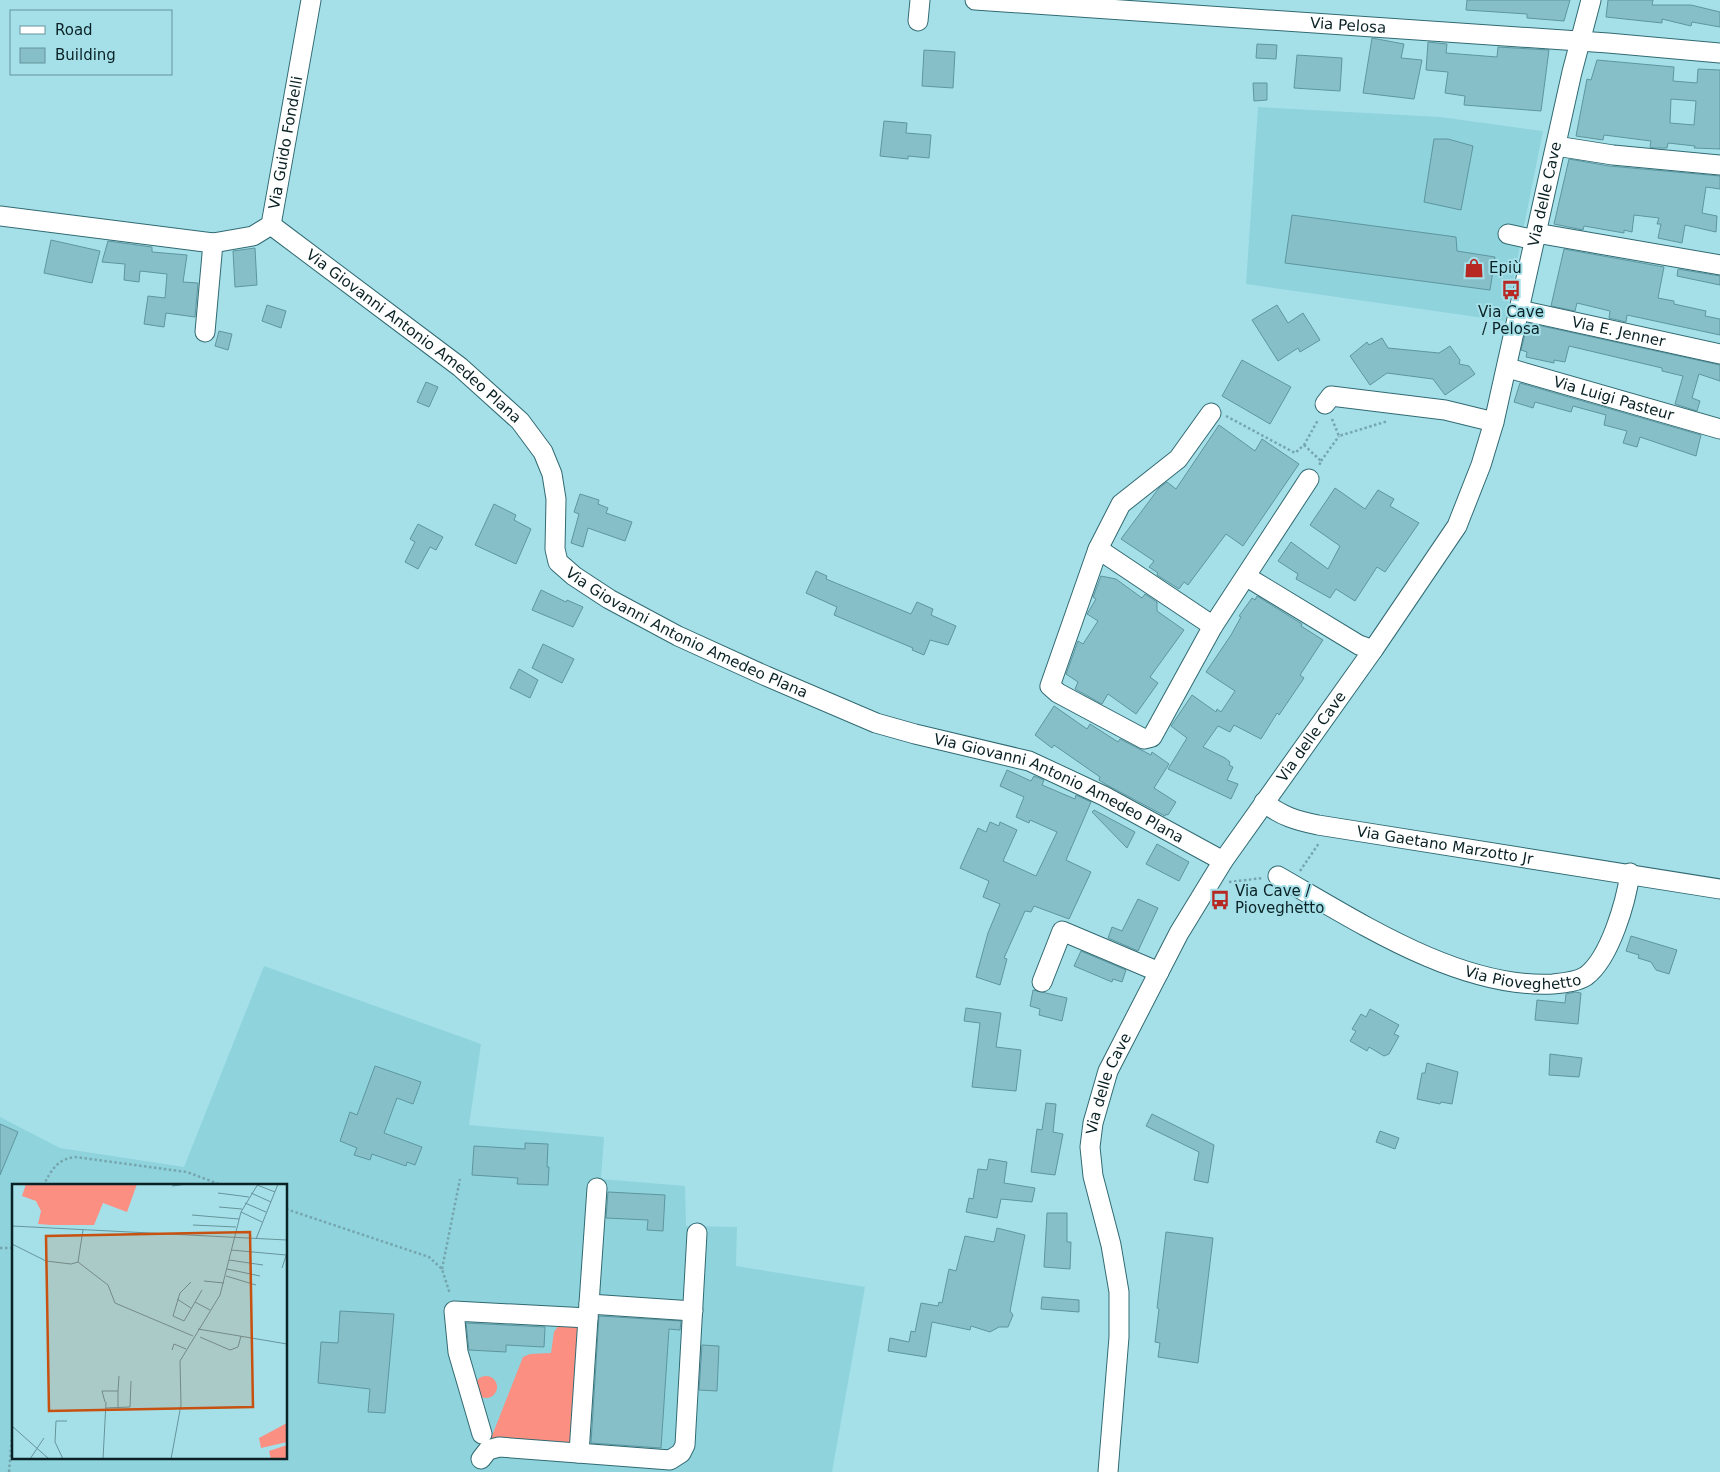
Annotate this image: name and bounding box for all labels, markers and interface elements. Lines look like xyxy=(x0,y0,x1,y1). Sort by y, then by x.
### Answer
legend xyxy=(10,10,172,75)
street label: Via Pelosa xyxy=(1310,14,1387,37)
text: Road xyxy=(55,21,93,39)
text: Building xyxy=(55,46,116,64)
street label: Via Guido Fondelli xyxy=(265,75,306,211)
street label: Via delle Cave xyxy=(1524,140,1565,248)
street label: Via Giovanni Antonio Amedeo Plana xyxy=(303,246,525,427)
shop icon: Epiù xyxy=(1463,257,1485,279)
place label: Epiù xyxy=(1489,259,1522,277)
bus stop icon: Via Cave / Pelosa xyxy=(1500,279,1522,301)
place label: Via Cave / Pelosa xyxy=(1478,303,1544,338)
street label: Via E. Jenner xyxy=(1570,313,1668,351)
street label: Via Luigi Pasteur xyxy=(1551,373,1677,425)
street label: Via Giovanni Antonio Amedeo Plana xyxy=(562,564,811,702)
street label: Via delle Cave xyxy=(1273,688,1350,786)
street label: Via Giovanni Antonio Amedeo Plana xyxy=(932,730,1187,847)
street label: Via Gaetano Marzotto Jr xyxy=(1355,822,1535,868)
place label: Via Cave / Pioveghetto xyxy=(1235,882,1324,917)
bus stop icon: Via Cave / Pioveghetto xyxy=(1209,889,1231,911)
street label: Via Pioveghetto xyxy=(1463,962,1583,993)
street label: Via delle Cave xyxy=(1083,1030,1135,1135)
inset map xyxy=(12,1184,288,1460)

